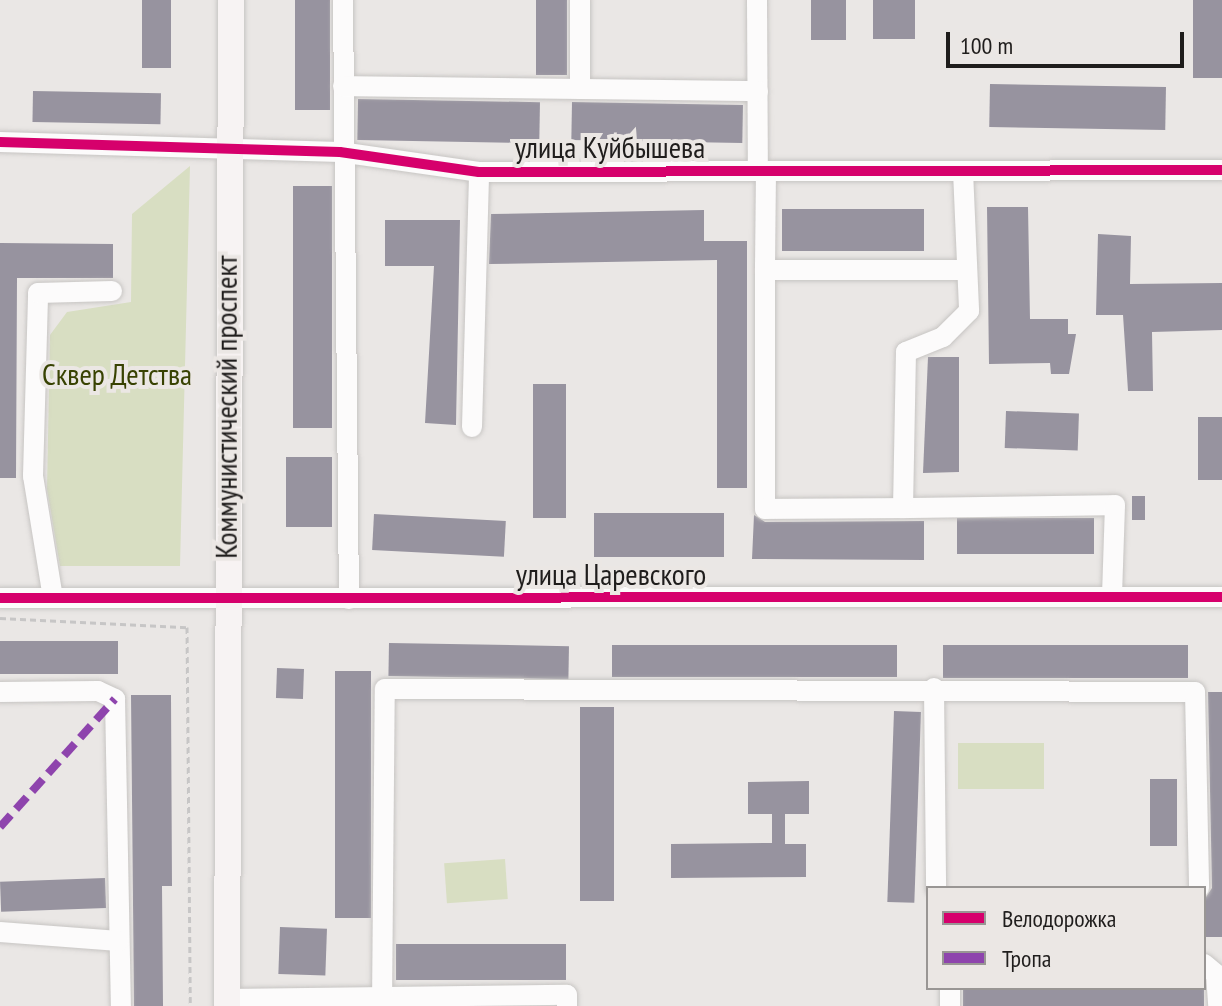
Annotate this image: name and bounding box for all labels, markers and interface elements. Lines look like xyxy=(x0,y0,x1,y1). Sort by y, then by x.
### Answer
scale bar xyxy=(950,16,1188,66)
text: 100 m xyxy=(960,30,1013,61)
street label: улица Куйбышева xyxy=(515,129,705,165)
street label: Коммунистический проспект xyxy=(208,255,244,559)
park label: Сквер Детства xyxy=(42,356,192,392)
street label: улица Царевского xyxy=(516,556,706,592)
legend xyxy=(926,886,1206,990)
text: Велодорожка xyxy=(1002,903,1116,934)
text: Тропа xyxy=(1002,943,1051,974)

